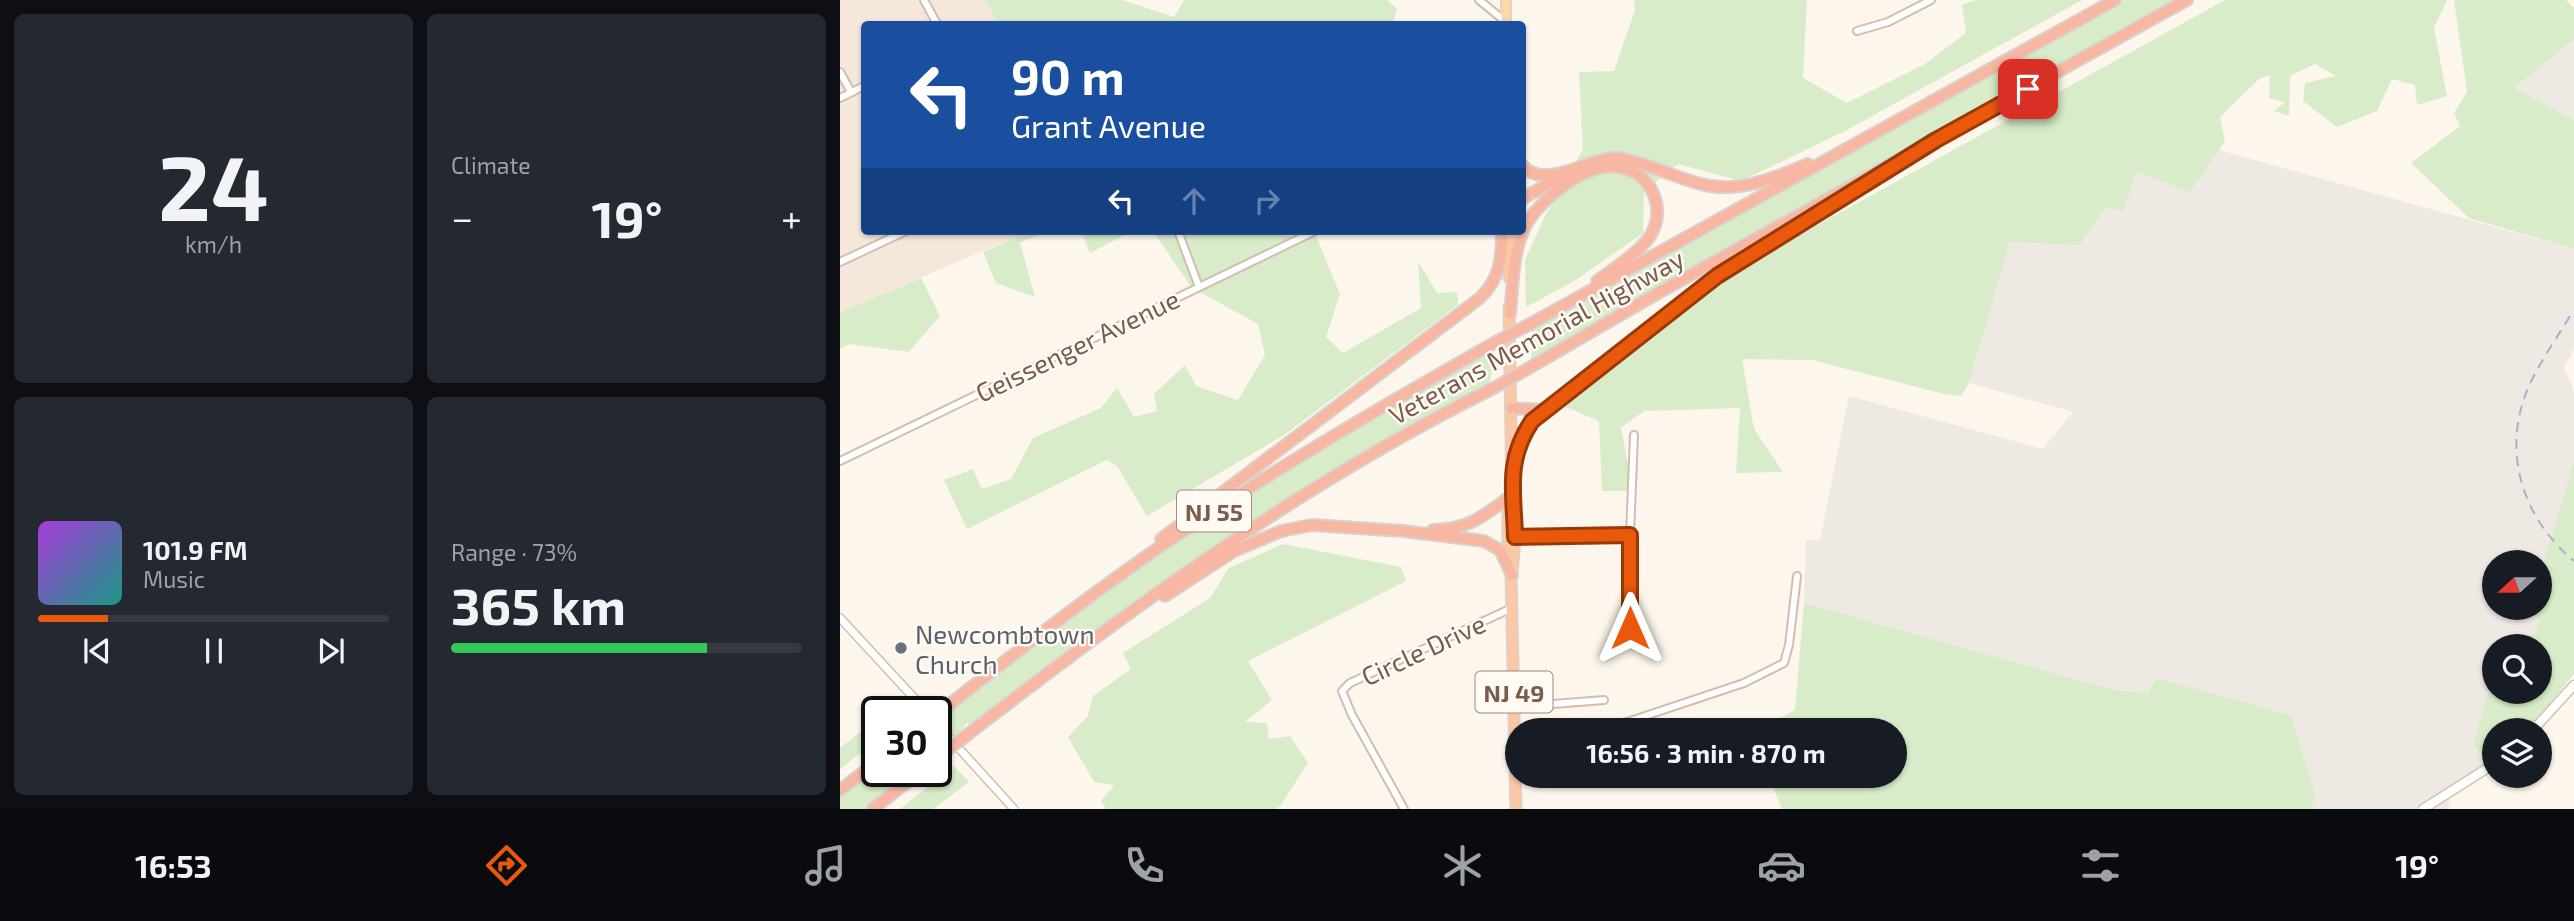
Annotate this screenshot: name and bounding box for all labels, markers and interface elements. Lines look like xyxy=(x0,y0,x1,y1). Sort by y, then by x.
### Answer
text: 90 m xyxy=(1011,46,1125,105)
icon: left xyxy=(896,49,987,140)
pin xyxy=(1998,59,2058,119)
icon: arrive xyxy=(2009,70,2047,108)
text: Grant Avenue xyxy=(1011,106,1206,144)
text: 24 xyxy=(158,130,269,239)
text: Climate xyxy=(451,151,531,179)
icon: left xyxy=(1102,182,1140,220)
icon: ahead xyxy=(1175,182,1213,220)
icon: right xyxy=(1248,182,1286,220)
text: 19° xyxy=(592,186,663,248)
text: − xyxy=(451,194,473,240)
text: + xyxy=(781,194,802,240)
text: km/h xyxy=(185,230,242,258)
street label: Veterans Memorial Highway xyxy=(1383,242,1689,430)
street label: Geissenger Avenue xyxy=(970,282,1184,408)
road number: NJ 55 xyxy=(1177,490,1251,532)
text: 101.9 FM xyxy=(143,534,247,565)
text: Range · 73% xyxy=(451,538,577,566)
north arrow xyxy=(2482,550,2552,620)
map controls xyxy=(2482,550,2552,788)
text: Music xyxy=(143,565,205,593)
text: 365 km xyxy=(451,573,626,635)
position arrow xyxy=(1593,591,1667,665)
street label: Circle Drive xyxy=(1356,607,1490,691)
place label: Newcombtown Church xyxy=(915,618,1095,679)
icon: previous xyxy=(78,632,116,670)
icon: pause xyxy=(195,632,233,670)
icon: next xyxy=(312,632,350,670)
button: search xyxy=(2482,634,2552,704)
marker: Newcombtown Church xyxy=(893,640,909,656)
road number: NJ 49 xyxy=(1476,672,1552,712)
speed limit sign: 30 xyxy=(861,696,952,787)
button: layers xyxy=(2482,718,2552,788)
text: 16:56 · 3 min · 870 m xyxy=(1586,737,1826,768)
icon: directions xyxy=(482,841,531,890)
icon: music xyxy=(801,841,850,890)
icon: phone xyxy=(1120,841,1169,890)
icon: climate xyxy=(1438,841,1487,890)
icon: car xyxy=(1757,841,1806,890)
icon: filters xyxy=(2076,841,2125,890)
text: 16:53 xyxy=(135,846,212,884)
text: 19° xyxy=(2395,846,2439,884)

